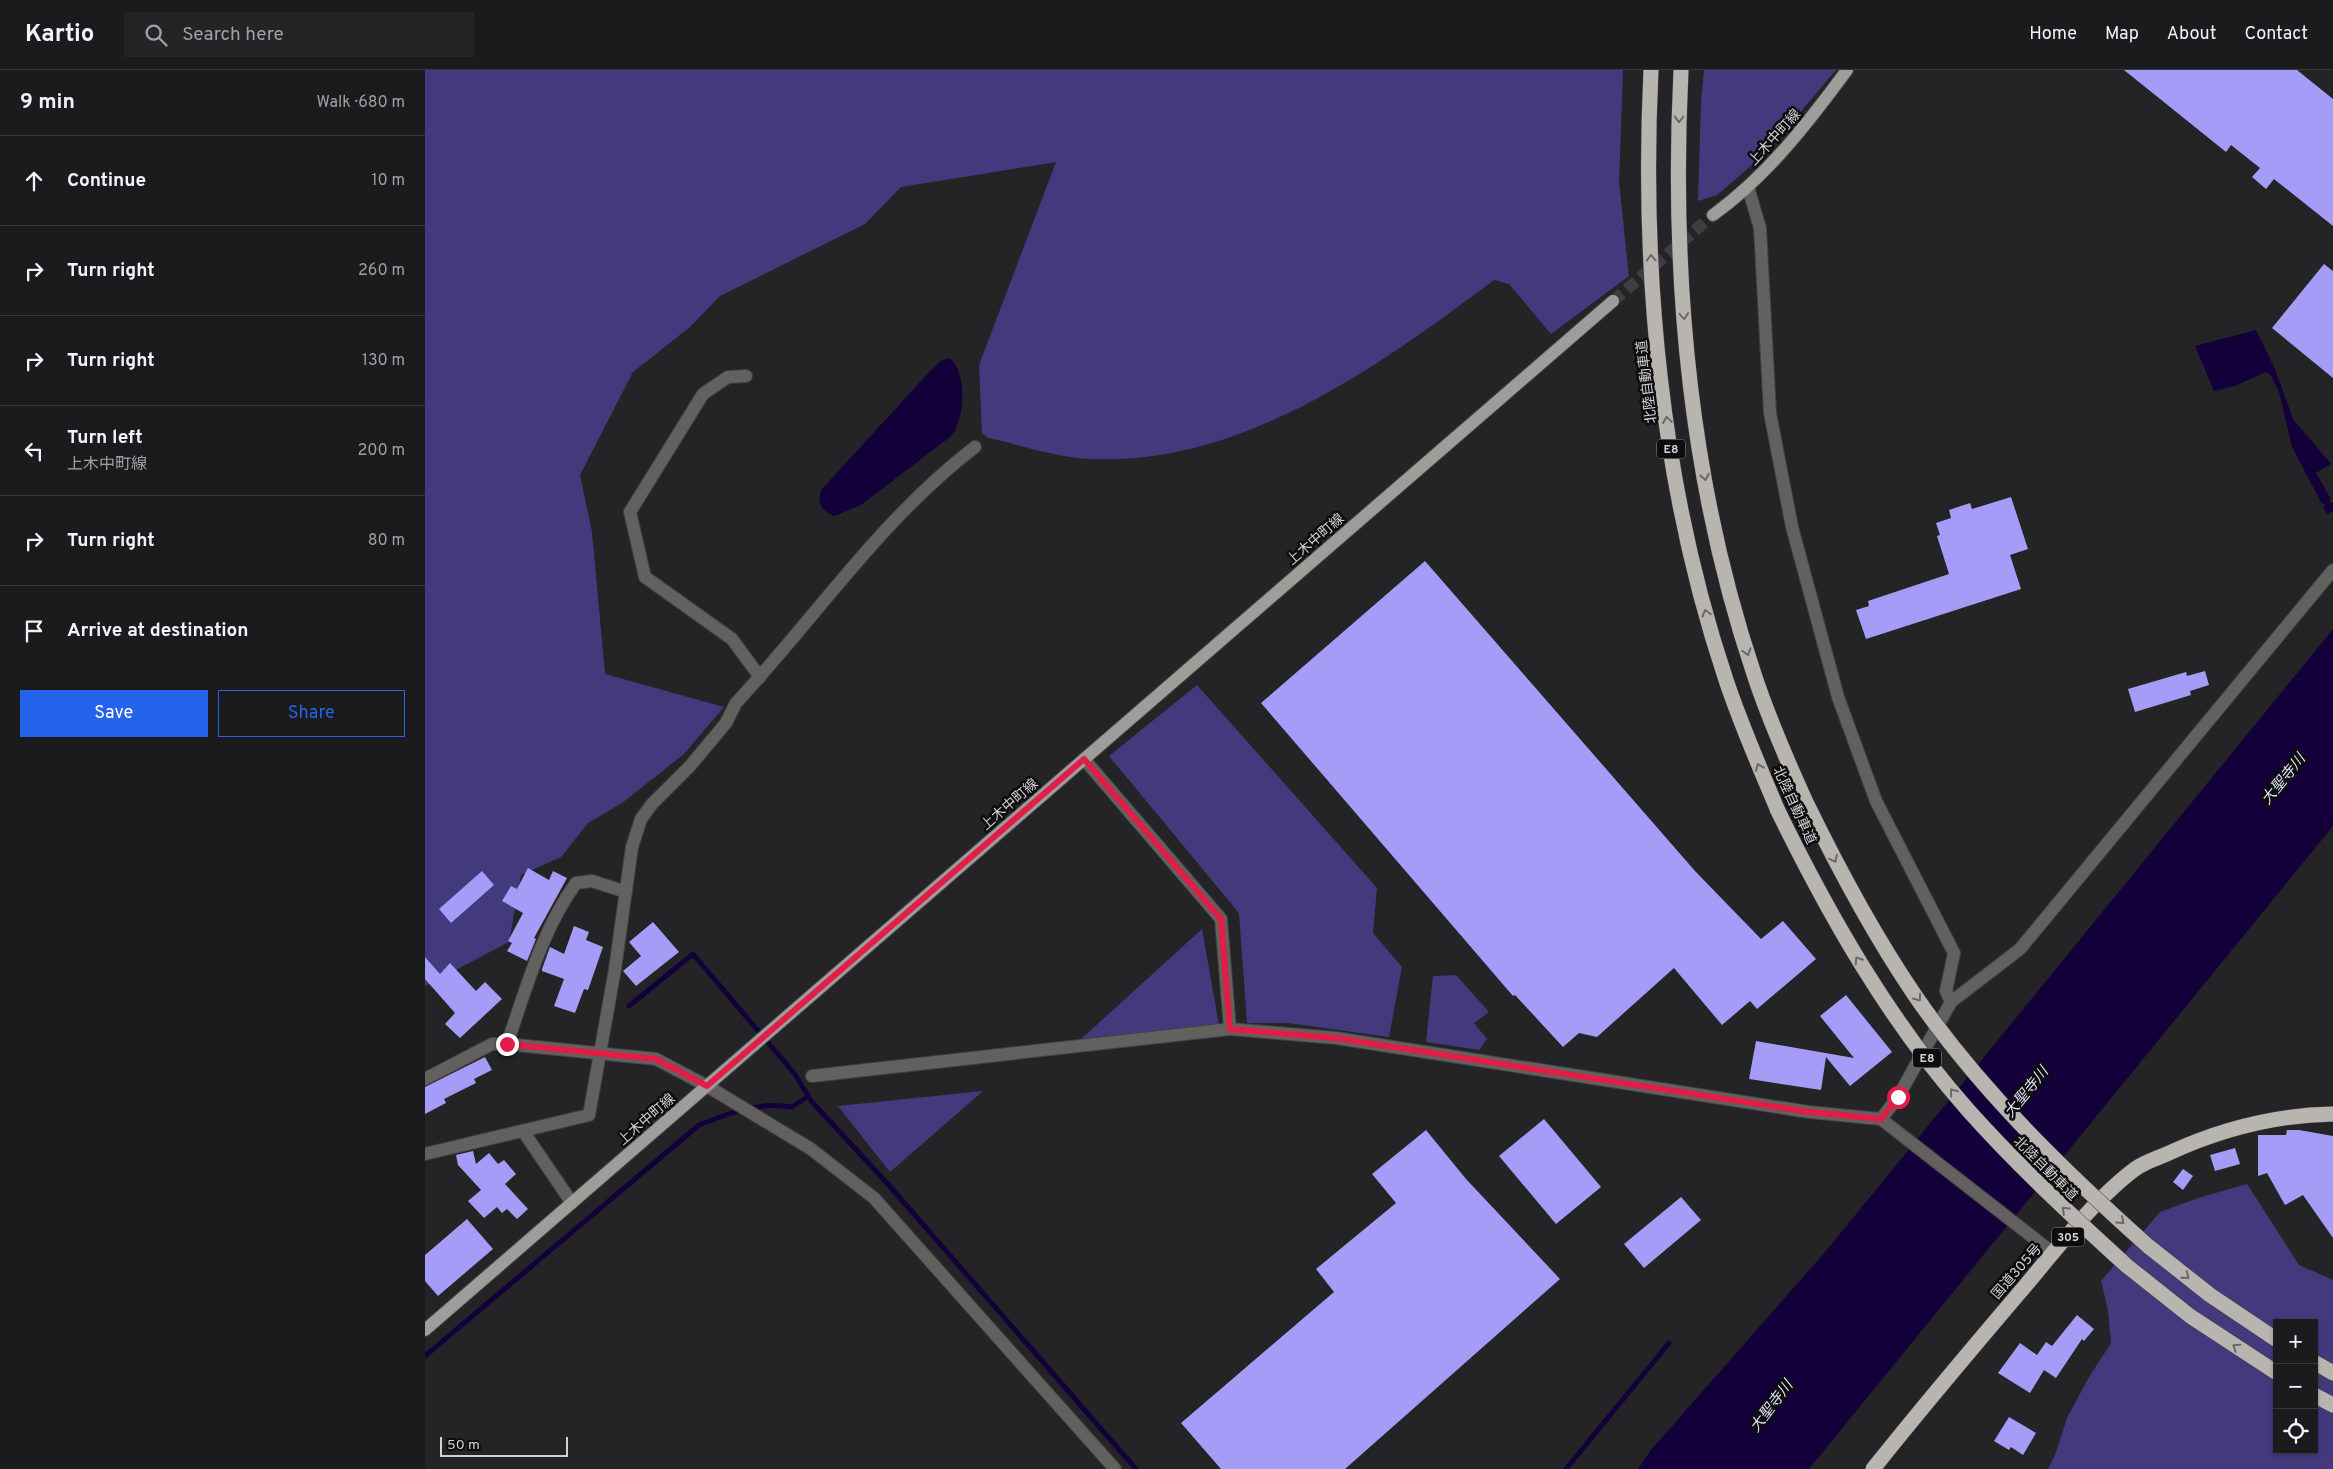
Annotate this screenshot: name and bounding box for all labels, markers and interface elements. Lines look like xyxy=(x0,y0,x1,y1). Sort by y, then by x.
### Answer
search box xyxy=(124,12,474,57)
text: Kartio xyxy=(25,20,94,50)
icon: search xyxy=(142,21,170,49)
text: Search here xyxy=(182,23,284,47)
text: Home xyxy=(2029,23,2077,46)
text: Map xyxy=(2105,23,2139,46)
text: About xyxy=(2167,23,2216,46)
text: Contact xyxy=(2244,23,2308,46)
text: 9 min xyxy=(20,89,75,116)
text: Walk · 680 m xyxy=(317,93,405,113)
street label: 上木中町線 xyxy=(1745,106,1805,170)
one-way arrow xyxy=(1674,115,1684,123)
icon: ahead xyxy=(20,167,48,195)
text: Continue xyxy=(67,169,146,193)
text: 10 m xyxy=(371,171,405,191)
one-way arrow xyxy=(1646,254,1657,262)
icon: right xyxy=(20,257,48,285)
text: Turn right xyxy=(67,259,155,283)
text: 260 m xyxy=(358,261,405,281)
one-way arrow xyxy=(1679,312,1690,320)
street label: 北陸自動車道 xyxy=(1633,339,1661,425)
icon: right xyxy=(20,347,48,375)
text: Turn right xyxy=(67,349,155,373)
text: 130 m xyxy=(362,351,405,371)
one-way arrow xyxy=(1662,415,1672,424)
text: Turn left xyxy=(67,426,143,450)
icon: left xyxy=(20,437,48,465)
road number: E8 xyxy=(1657,439,1685,458)
text: 200 m xyxy=(357,441,405,461)
text: 上木中町線 xyxy=(67,455,147,475)
one-way arrow xyxy=(1700,473,1710,481)
street label: 上木中町線 xyxy=(1284,511,1348,570)
icon: right xyxy=(20,527,48,555)
text: Turn right xyxy=(67,529,155,553)
text: 80 m xyxy=(368,531,405,551)
one-way arrow xyxy=(1701,610,1711,618)
icon: arrive xyxy=(20,617,48,645)
text: Arrive at destination xyxy=(67,619,248,643)
one-way arrow xyxy=(1742,647,1752,656)
button: Save xyxy=(20,690,208,737)
button: Share xyxy=(218,690,405,737)
water label: 大聖寺川 xyxy=(2258,749,2312,809)
one-way arrow xyxy=(1754,763,1765,772)
street label: 北陸自動車道 xyxy=(1768,764,1820,847)
street label: 上木中町線 xyxy=(978,776,1042,835)
one-way arrow xyxy=(1828,854,1838,863)
one-way arrow xyxy=(1855,957,1864,966)
one-way arrow xyxy=(1912,992,1921,1002)
route end xyxy=(496,1033,519,1056)
road number: E8 xyxy=(1913,1048,1941,1068)
water label: 大聖寺川 xyxy=(2001,1062,2055,1122)
route start xyxy=(1887,1086,1910,1109)
one-way arrow xyxy=(1951,1089,1959,1098)
street label: 上木中町線 xyxy=(615,1091,679,1150)
street label: 北陸自動車道 xyxy=(2009,1133,2081,1205)
one-way arrow xyxy=(2062,1207,2071,1216)
one-way arrow xyxy=(2115,1216,2124,1225)
road number: 305 xyxy=(2052,1228,2084,1246)
street label: 国道305号 xyxy=(1988,1241,2046,1303)
one-way arrow xyxy=(2180,1270,2189,1278)
map controls xyxy=(2273,1319,2318,1454)
button: + xyxy=(2273,1319,2318,1364)
one-way arrow xyxy=(2232,1344,2241,1353)
button: − xyxy=(2273,1364,2318,1409)
water label: 大聖寺川 xyxy=(1747,1376,1799,1437)
button: locate xyxy=(2273,1409,2318,1454)
scale bar xyxy=(440,1434,567,1457)
text: 50 m xyxy=(447,1437,480,1454)

